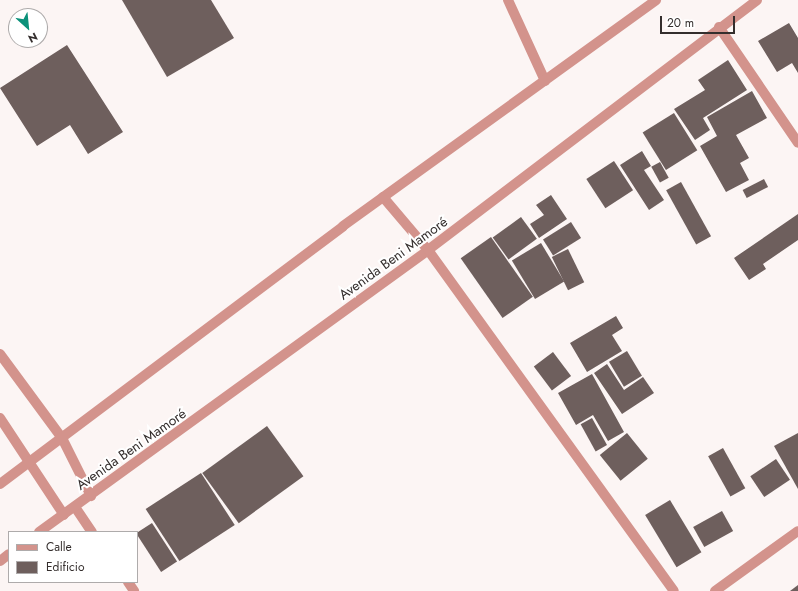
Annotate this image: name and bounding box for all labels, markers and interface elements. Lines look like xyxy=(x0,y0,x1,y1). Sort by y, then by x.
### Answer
north arrow xyxy=(8,8,48,48)
scale bar xyxy=(662,8,737,34)
text: 20 m xyxy=(667,14,694,32)
text: N xyxy=(25,29,41,47)
street label: Avenida Beni Mamoré xyxy=(335,213,451,303)
street label: Avenida Beni Mamoré xyxy=(73,405,189,493)
legend xyxy=(8,531,138,583)
text: Calle xyxy=(46,538,72,556)
text: Edificio xyxy=(46,558,85,576)

